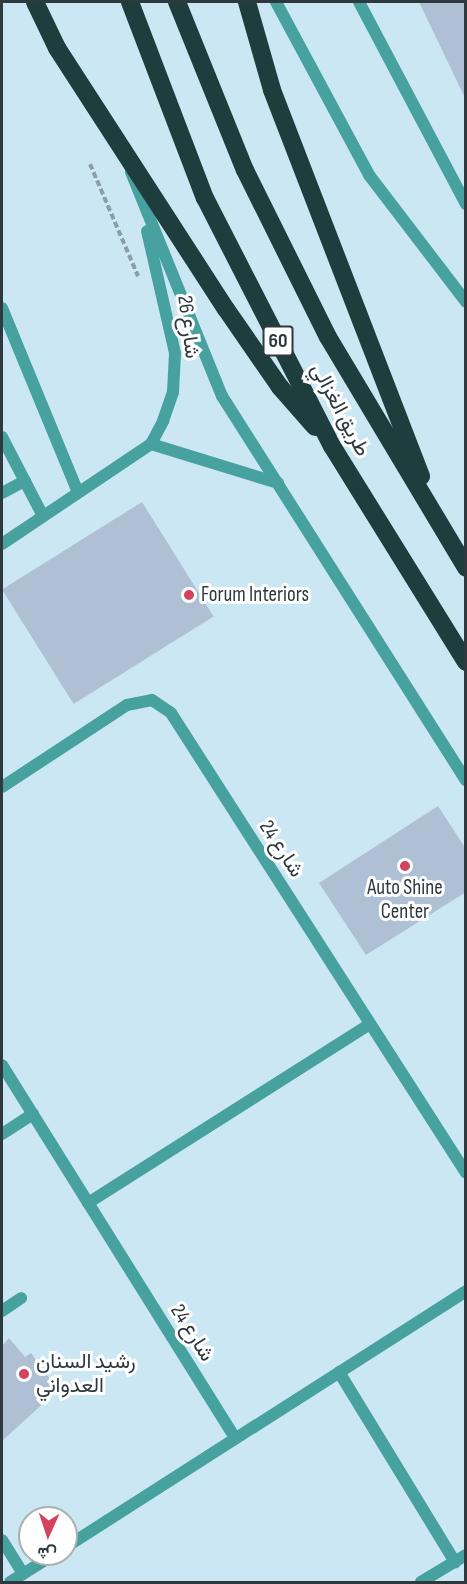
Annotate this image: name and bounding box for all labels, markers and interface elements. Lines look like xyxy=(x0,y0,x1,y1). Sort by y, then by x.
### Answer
street label: شارع 26 xyxy=(172,294,204,360)
road number: 60 xyxy=(262,324,294,358)
street label: طريق الغزالي xyxy=(305,359,375,461)
place label: Forum Interiors xyxy=(201,582,309,608)
marker: Forum Interiors xyxy=(182,588,196,602)
street label: شارع 24 xyxy=(253,816,309,882)
marker: Auto Shine Center xyxy=(398,859,412,873)
place label: Auto Shine Center xyxy=(367,875,443,925)
street label: شارع 24 xyxy=(165,1300,219,1366)
place label: رشيد السنان العدواني xyxy=(36,1349,136,1399)
marker: رشيد السنان العدواني xyxy=(17,1367,31,1381)
north arrow xyxy=(18,1506,78,1566)
text: ش xyxy=(37,1542,57,1562)

